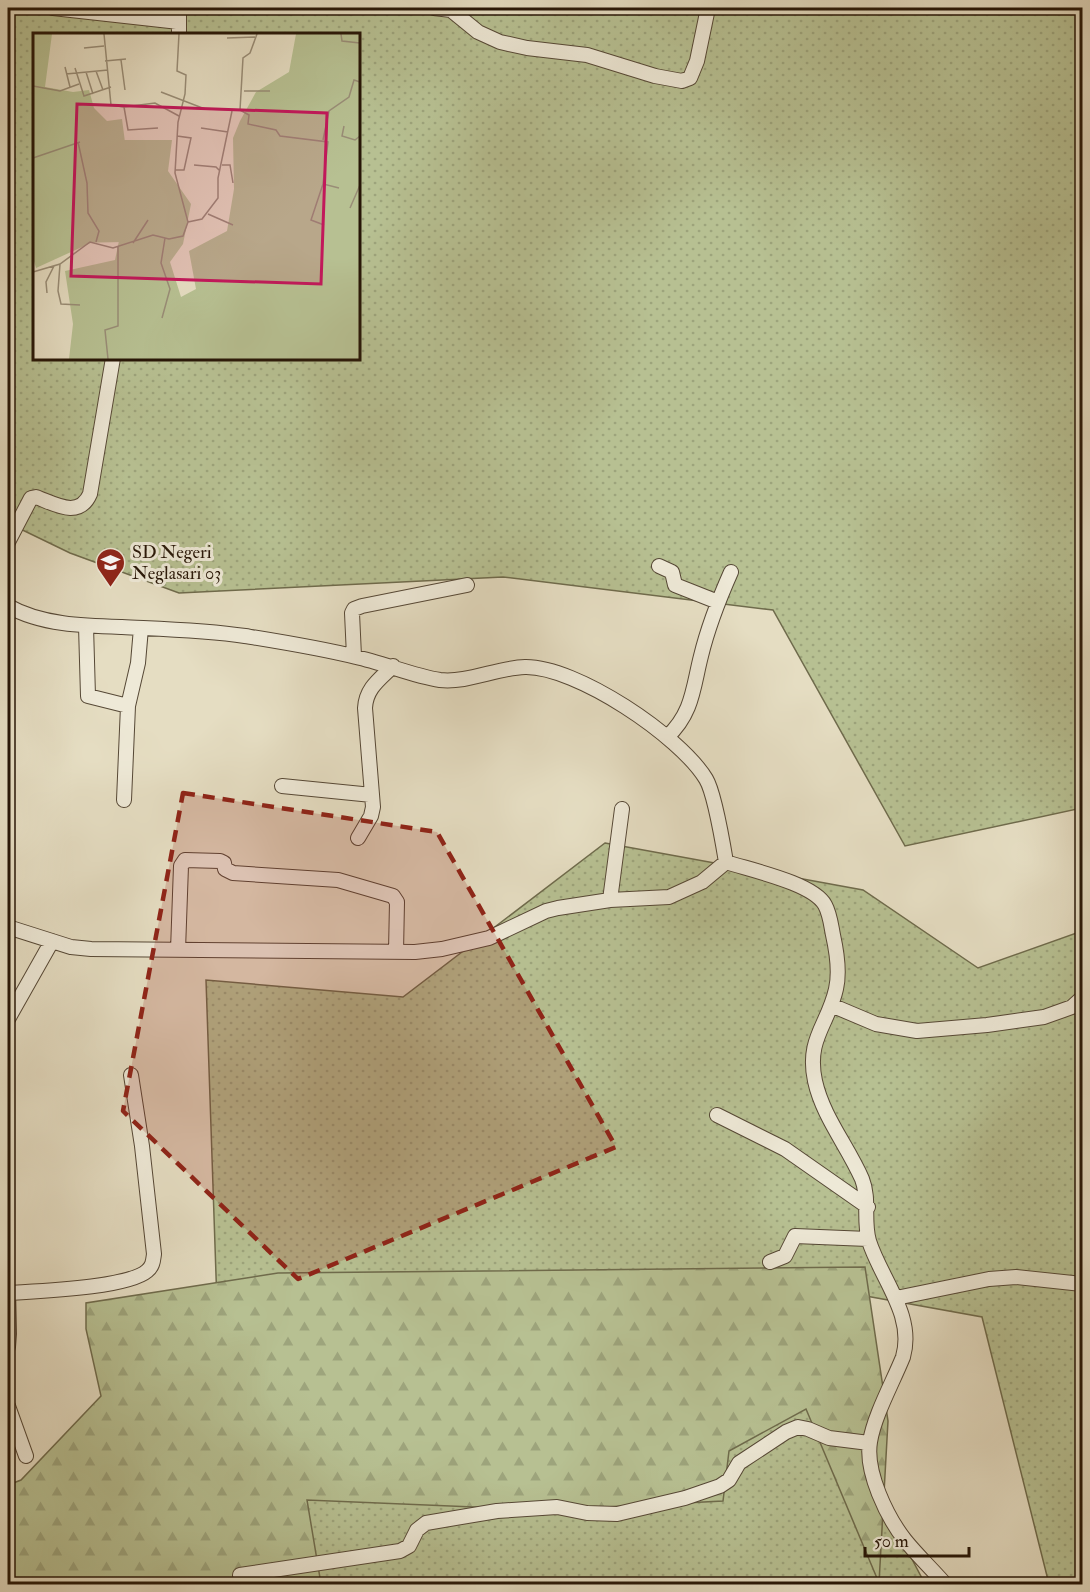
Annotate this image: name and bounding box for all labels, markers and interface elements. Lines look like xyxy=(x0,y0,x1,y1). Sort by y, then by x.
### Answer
inset map xyxy=(33,33,360,360)
place label: SD Negeri Neglasari 03 xyxy=(132,541,221,585)
school or university icon: SD Negeri Neglasari 03 xyxy=(95,546,127,588)
scale bar xyxy=(865,1520,968,1558)
text: 50 m xyxy=(874,1530,909,1553)

